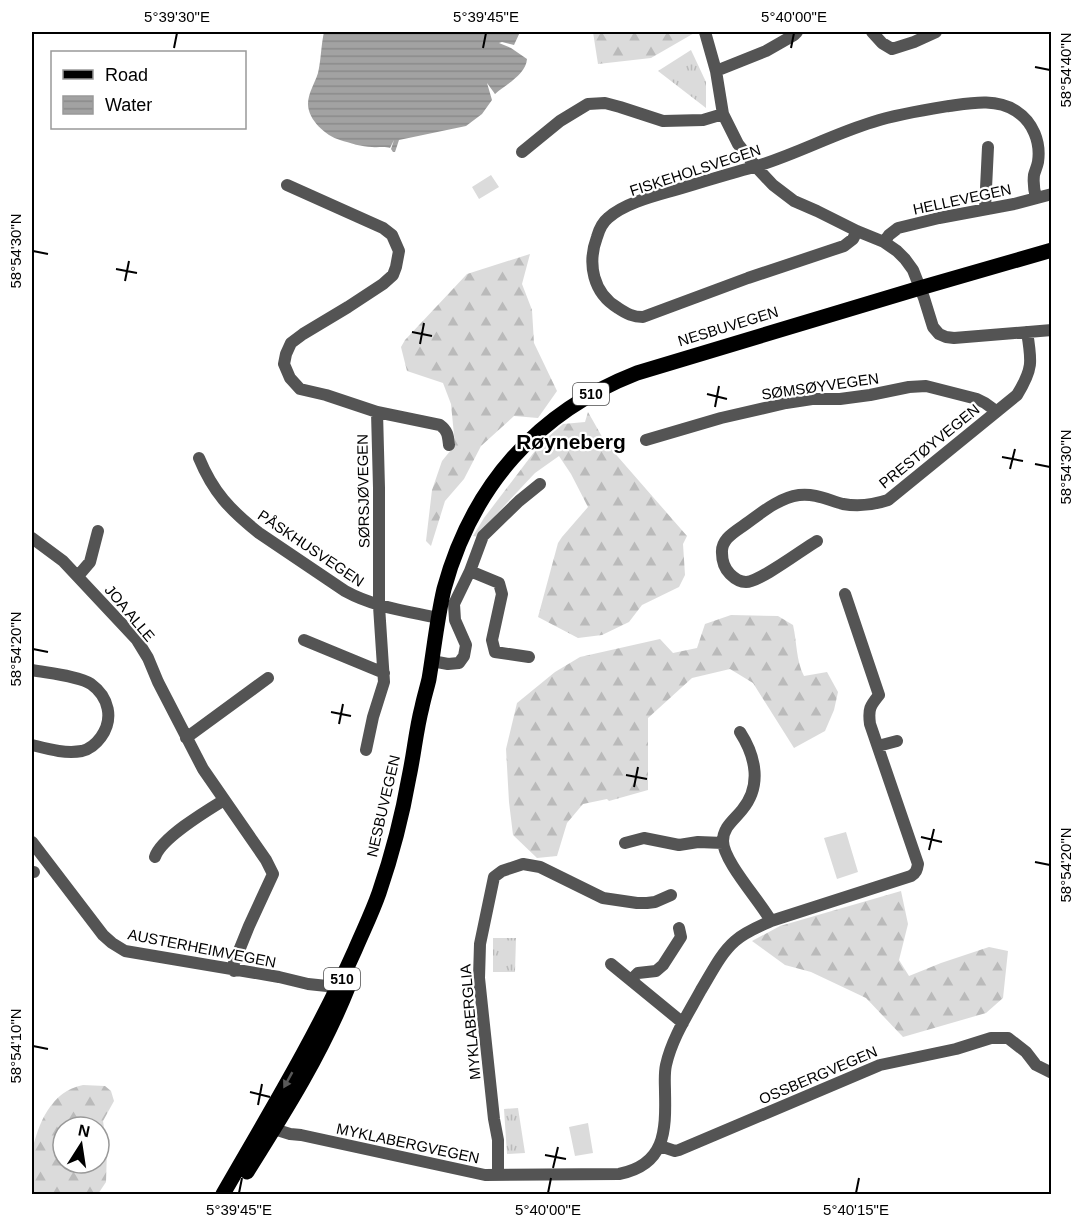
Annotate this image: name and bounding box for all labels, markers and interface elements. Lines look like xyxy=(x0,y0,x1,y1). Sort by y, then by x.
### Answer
text: 5°39'30"E xyxy=(144,8,210,25)
text: 5°39'45"E xyxy=(453,8,519,25)
text: 5°40'00"E xyxy=(761,8,827,25)
text: 58°54'40"N xyxy=(1057,32,1074,108)
legend xyxy=(51,51,246,129)
text: Road xyxy=(105,65,148,85)
text: Water xyxy=(105,95,152,115)
street label: FISKEHOLSVEGEN xyxy=(627,141,763,199)
street label: HELLEVEGEN xyxy=(911,180,1013,218)
text: 58°54'30"N xyxy=(7,213,24,289)
street label: NESBUVEGEN xyxy=(676,303,780,349)
street label: SØMSØYVEGEN xyxy=(760,369,880,403)
road number: 510 xyxy=(573,383,609,405)
street label: PRESTØYVEGEN xyxy=(875,400,983,492)
text: 58°54'30"N xyxy=(1057,429,1074,505)
district label: Røyneberg xyxy=(516,430,626,453)
street label: SØRSJØVEGEN xyxy=(354,434,372,548)
street label: PÅSKHUSVEGEN xyxy=(255,506,367,590)
street label: JOA ALLE xyxy=(102,581,158,645)
text: 58°54'20"N xyxy=(7,611,24,687)
street label: NESBUVEGEN xyxy=(363,753,403,859)
text: 58°54'20"N xyxy=(1057,827,1074,903)
street label: AUSTERHEIMVEGEN xyxy=(126,925,278,971)
street label: MYKLABERGLIA xyxy=(456,964,484,1080)
road number: 510 xyxy=(324,968,360,990)
text: 58°54'10"N xyxy=(7,1008,24,1084)
street label: OSSBERGVEGEN xyxy=(756,1042,880,1108)
one-way arrow xyxy=(283,1072,293,1089)
north arrow xyxy=(51,1115,111,1175)
street label: MYKLABERGVEGEN xyxy=(335,1120,481,1166)
text: N xyxy=(77,1121,91,1140)
text: 5°39'45"E xyxy=(206,1201,272,1218)
text: 5°40'00"E xyxy=(515,1201,581,1218)
text: 5°40'15"E xyxy=(823,1201,889,1218)

